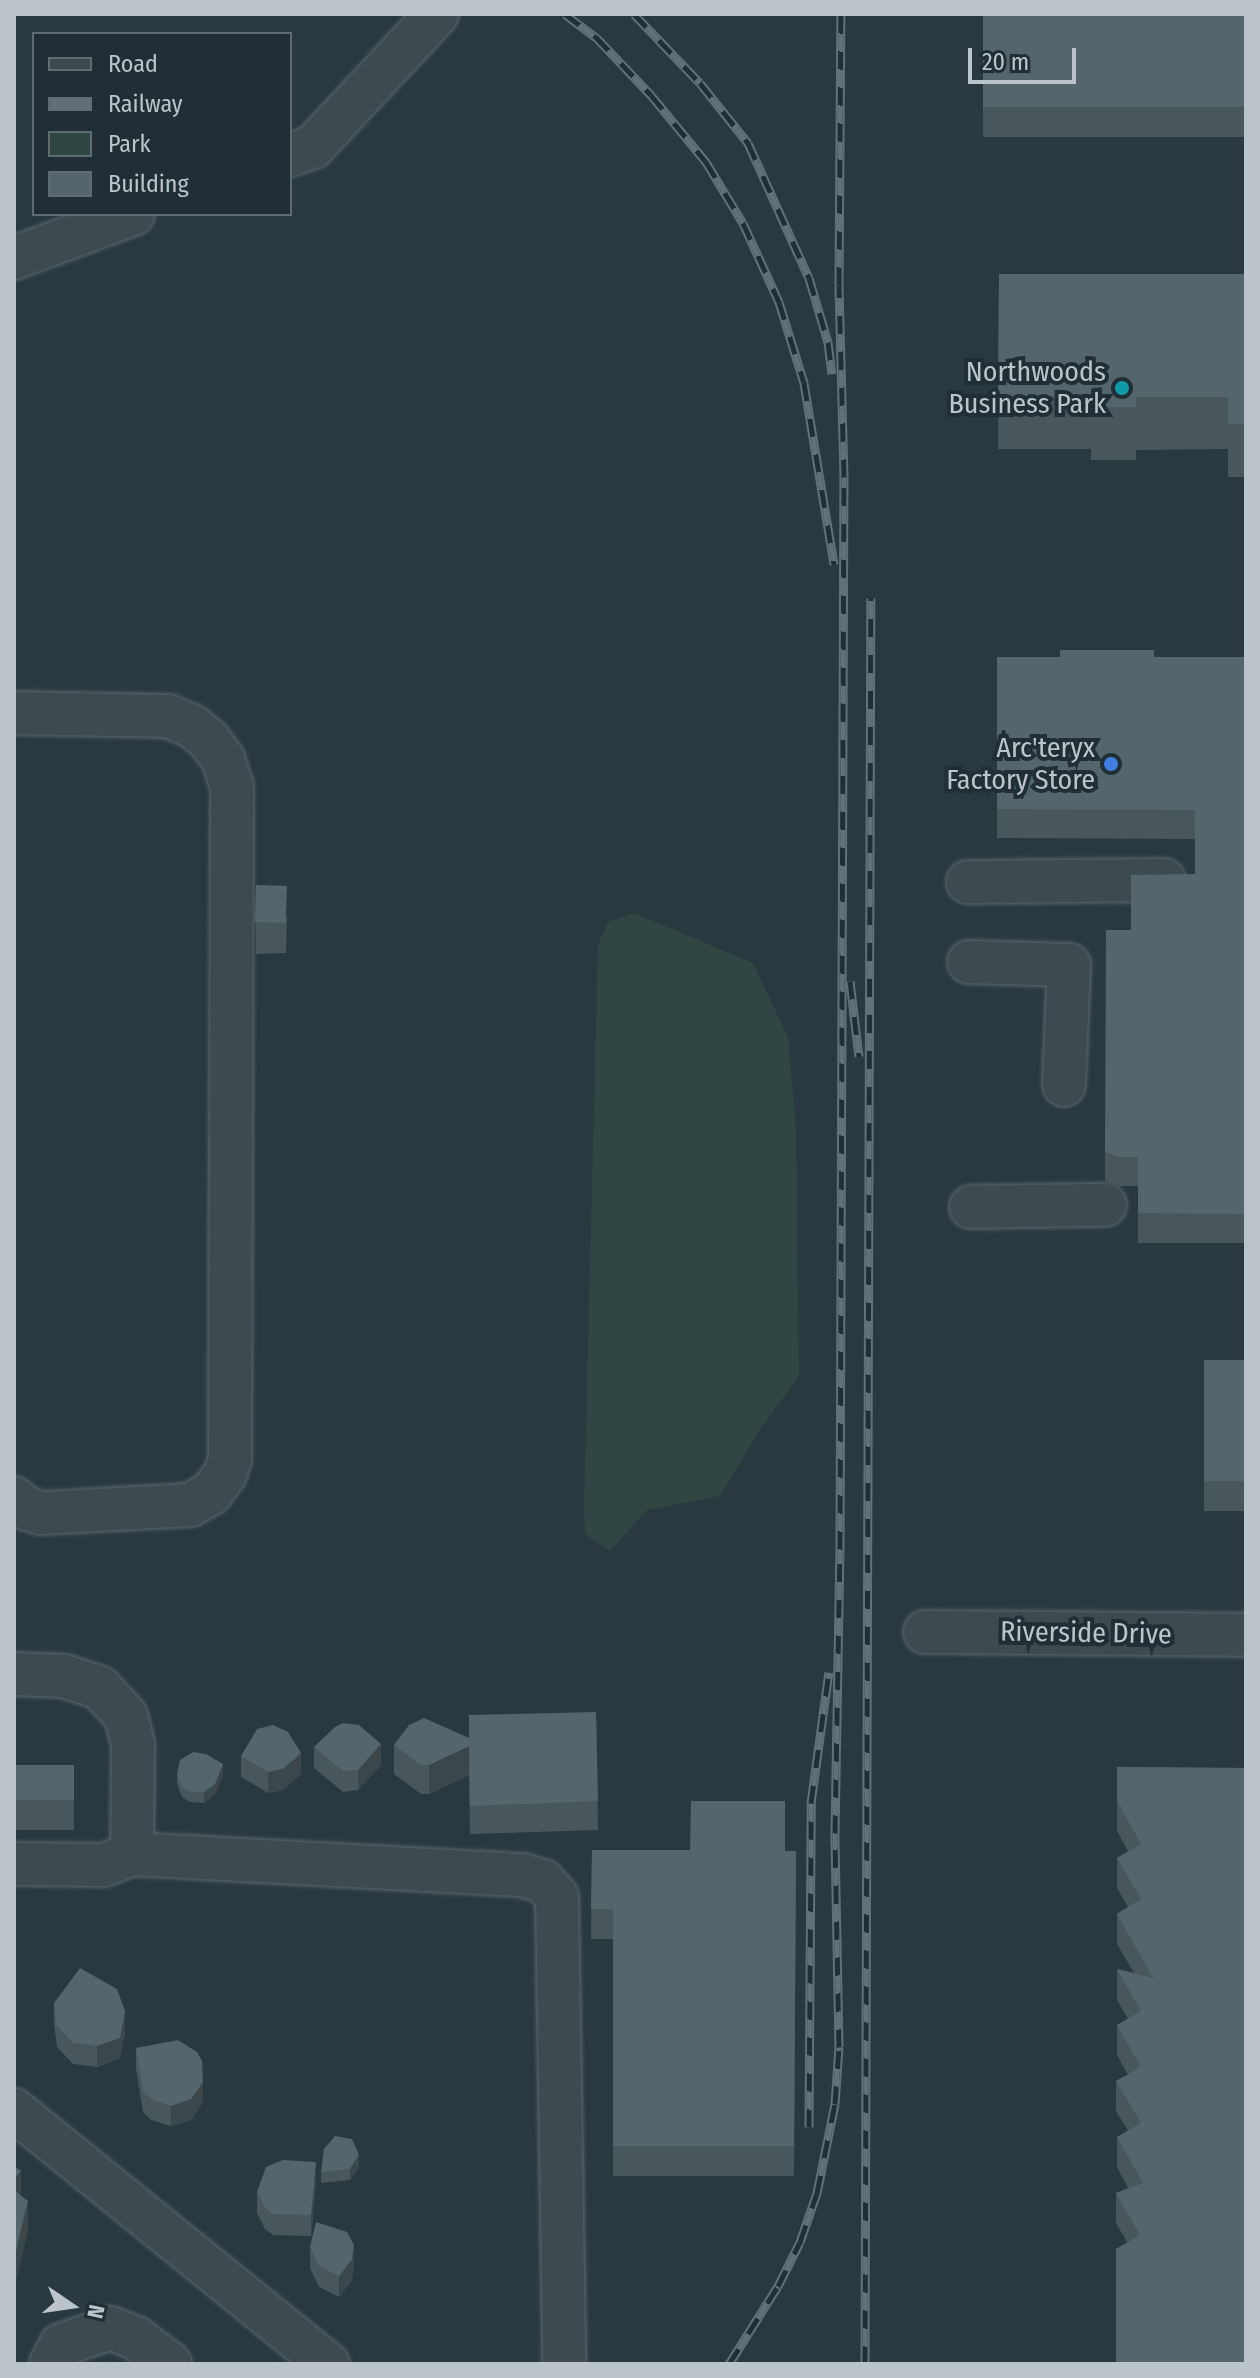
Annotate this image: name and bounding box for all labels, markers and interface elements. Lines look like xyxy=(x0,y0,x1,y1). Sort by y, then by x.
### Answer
legend xyxy=(32,32,292,216)
scale bar xyxy=(972,32,1080,82)
text: 20 m xyxy=(982,48,1029,76)
text: Road xyxy=(108,50,158,78)
text: Railway xyxy=(108,90,183,118)
text: Park xyxy=(108,130,151,158)
text: Building xyxy=(108,170,189,198)
place label: Northwoods Business Park xyxy=(949,355,1106,421)
marker: Northwoods Business Park xyxy=(1113,379,1131,397)
place label: Arc'teryx Factory Store xyxy=(946,731,1095,797)
marker: Arc'teryx Factory Store xyxy=(1102,755,1120,773)
street label: Riverside Drive xyxy=(1000,1615,1172,1651)
north arrow xyxy=(32,2266,112,2346)
text: N xyxy=(81,2302,111,2321)

